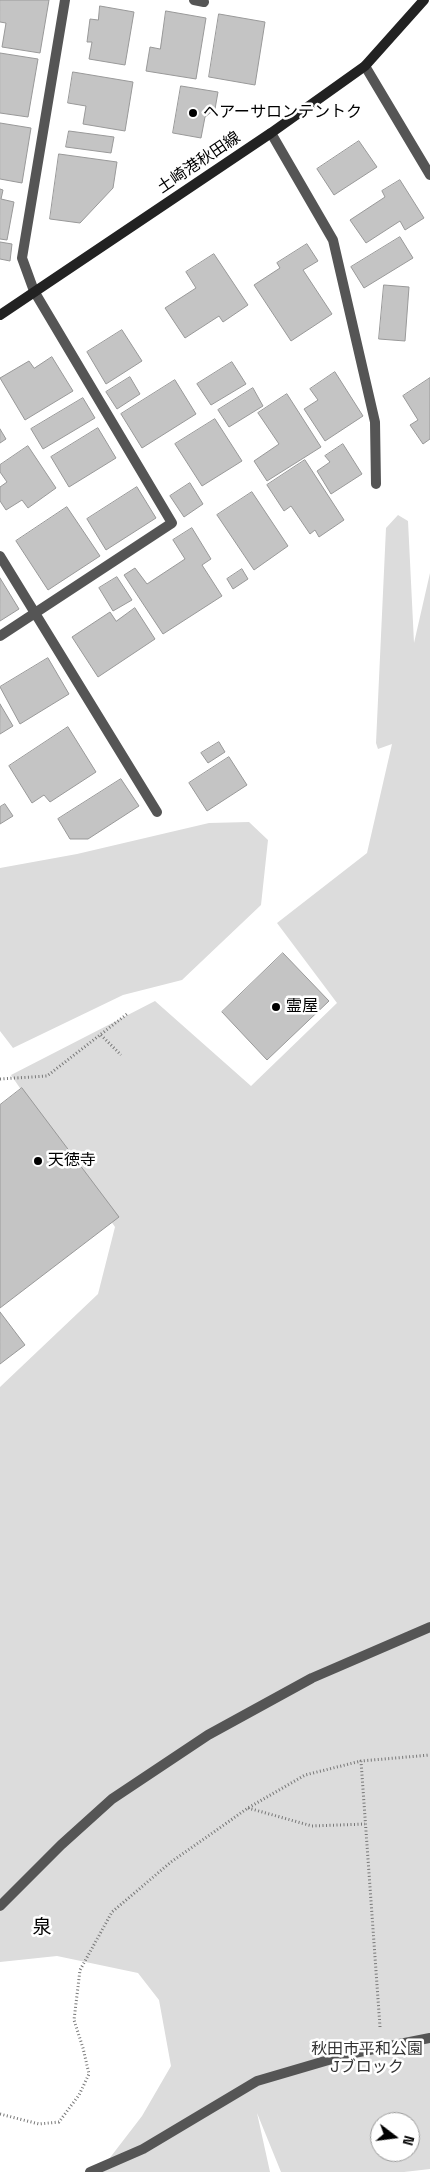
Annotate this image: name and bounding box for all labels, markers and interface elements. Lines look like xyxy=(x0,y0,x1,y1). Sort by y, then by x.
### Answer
place label: ヘアーサロンテントク xyxy=(203,103,362,123)
marker: ヘアーサロンテントク xyxy=(187,107,199,119)
street label: 土崎港秋田線 xyxy=(154,128,244,198)
place label: 霊屋 xyxy=(286,997,318,1017)
marker: 霊屋 xyxy=(270,1001,282,1013)
place label: 天徳寺 xyxy=(48,1151,96,1171)
marker: 天徳寺 xyxy=(32,1155,44,1167)
district label: 泉 xyxy=(33,1917,51,1939)
park label: 秋田市平和公園 Jブロック xyxy=(311,2040,423,2078)
north arrow xyxy=(370,2112,420,2162)
text: N xyxy=(399,2134,418,2147)

